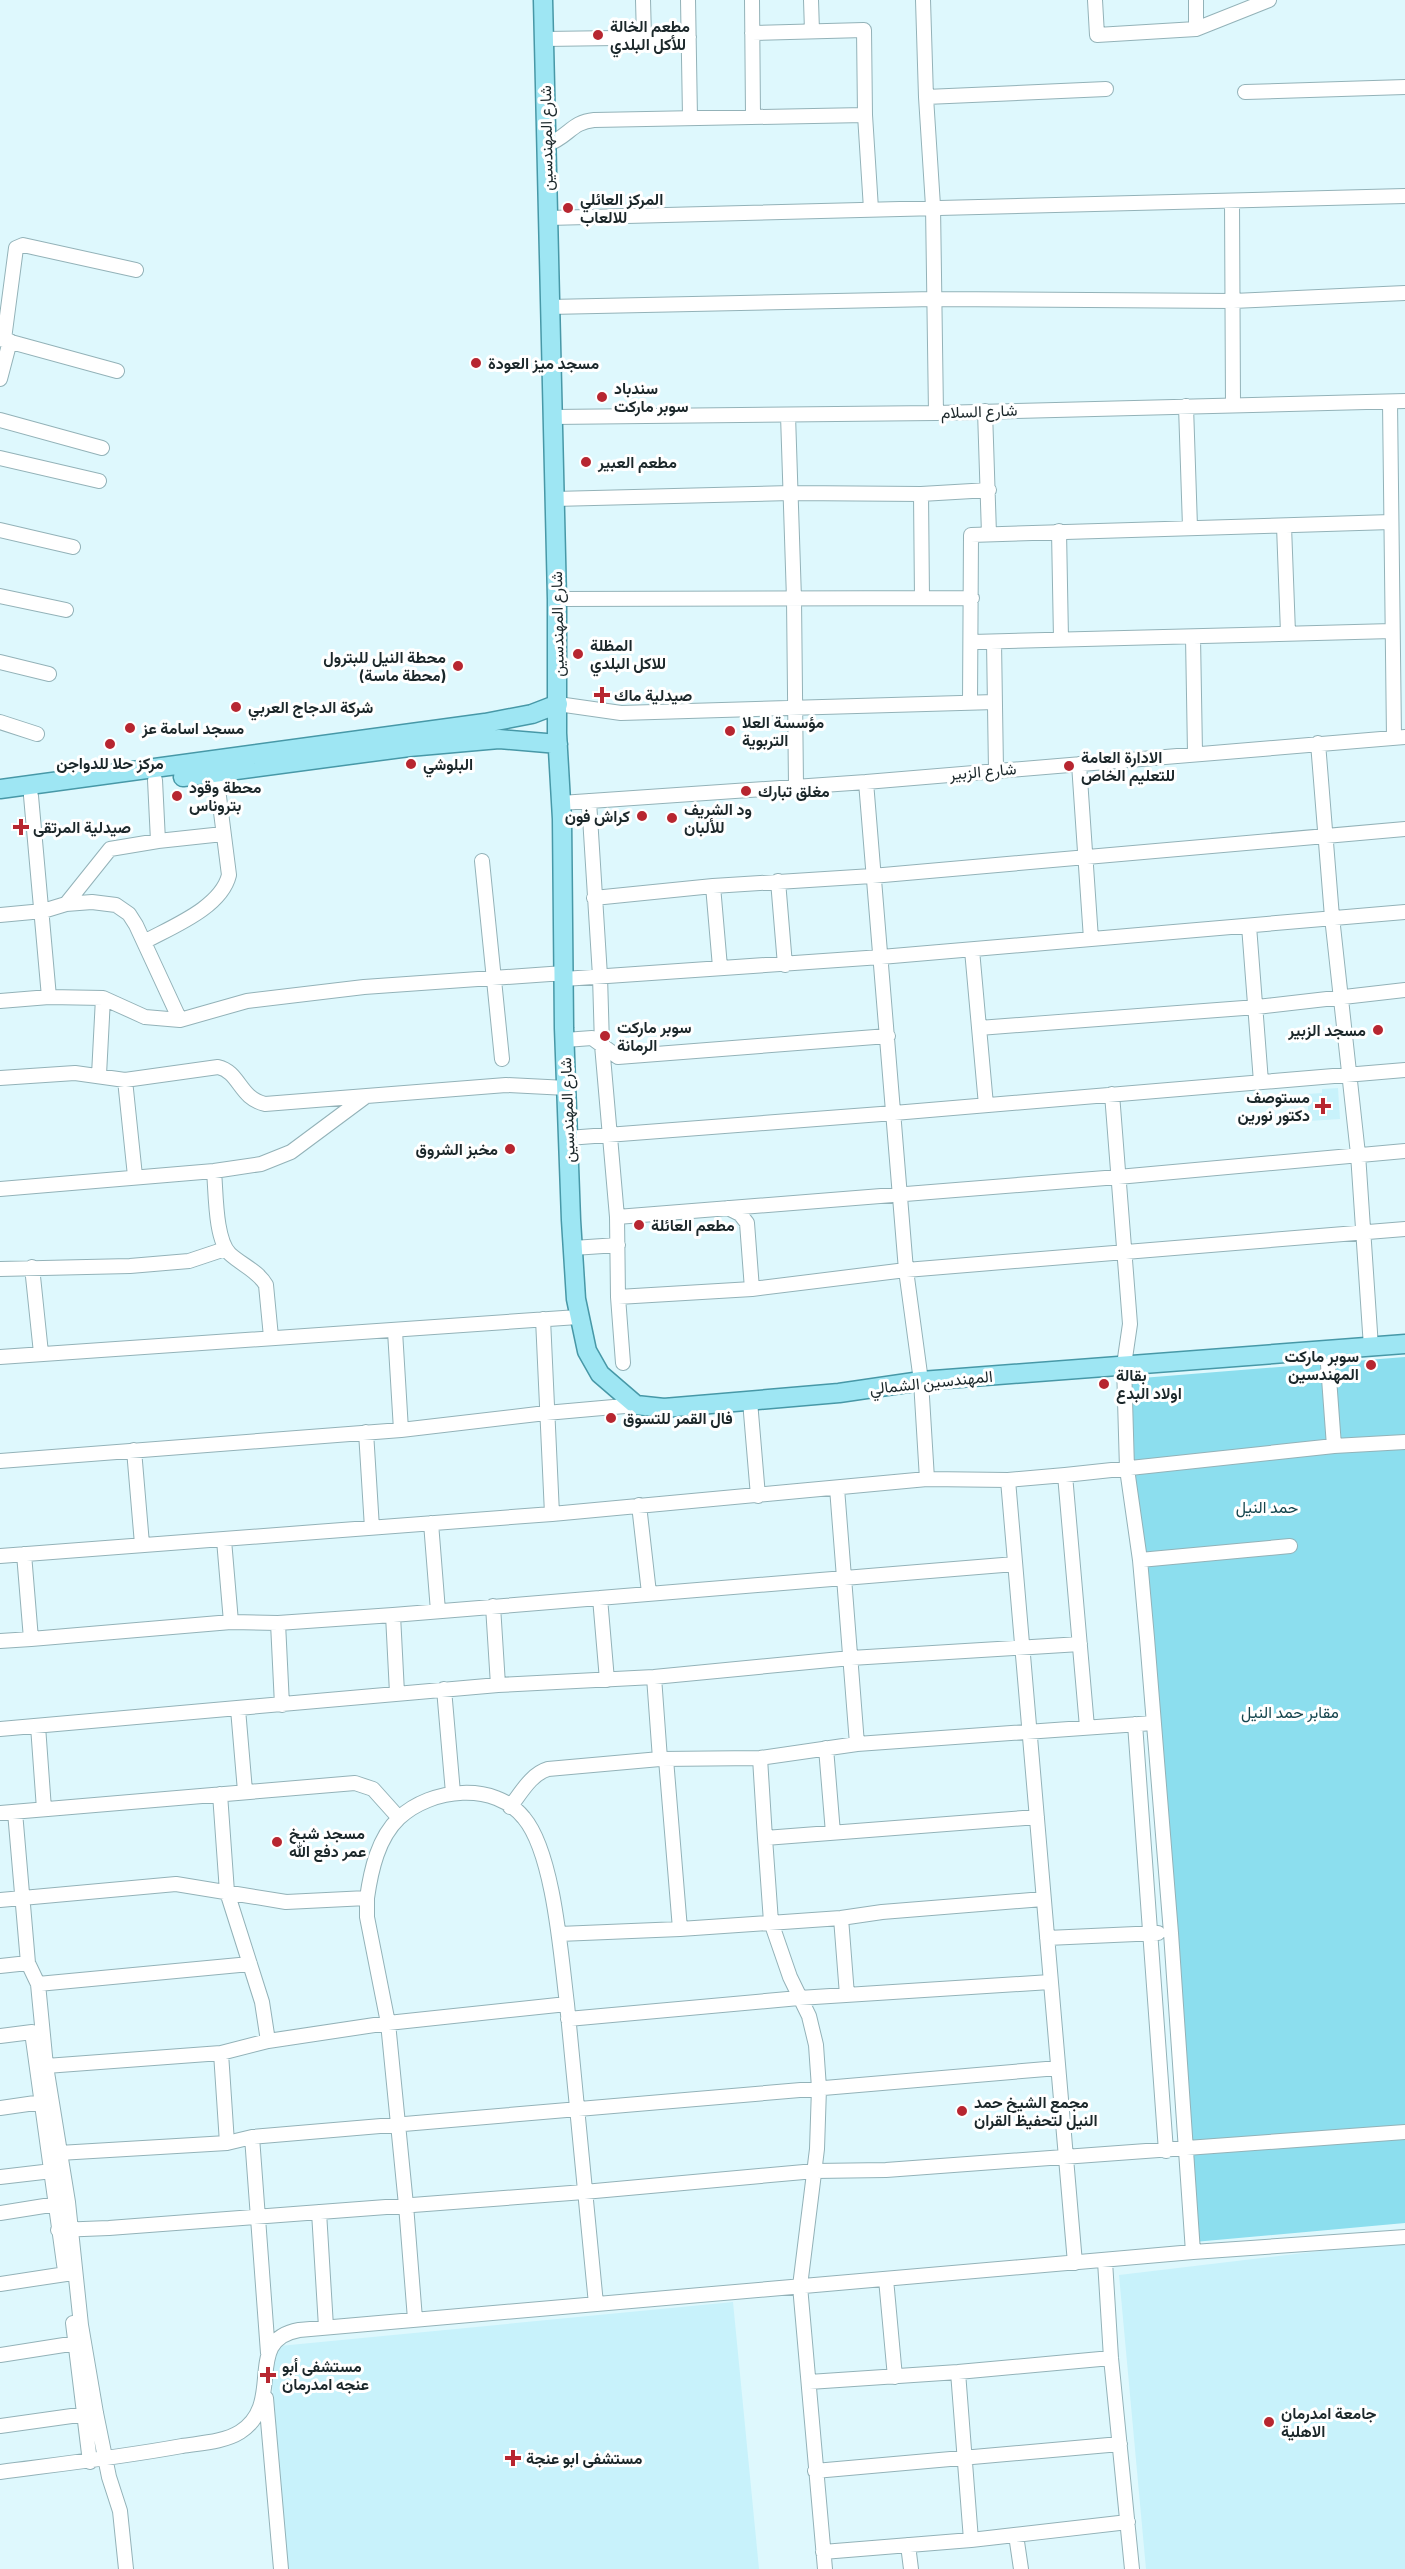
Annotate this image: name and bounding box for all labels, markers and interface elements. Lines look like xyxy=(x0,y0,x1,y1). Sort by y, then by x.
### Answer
place label: مطعم الخالة للأكل البلدي xyxy=(610,14,690,58)
marker: مطعم الخالة للأكل البلدي xyxy=(591,28,605,42)
street label: شارع المهندسين xyxy=(533,85,559,191)
place label: المركز العائلي للالعاب xyxy=(580,187,663,229)
marker: المركز العائلي للالعاب xyxy=(561,201,575,215)
place label: مسجد ميز العودة xyxy=(488,351,600,375)
marker: مسجد ميز العودة xyxy=(469,356,483,370)
place label: سندباد سوبر ماركت xyxy=(614,376,689,418)
marker: سندباد سوبر ماركت xyxy=(595,390,609,404)
street label: شارع السلام xyxy=(940,398,1018,424)
place label: مطعم العبير xyxy=(597,450,677,474)
marker: مطعم العبير xyxy=(579,455,593,469)
street label: شارع المهندسين xyxy=(544,571,570,677)
place label: المظلة للاكل البلدي xyxy=(590,633,666,677)
place label: محطة النيل للبترول (محطة ماسة) xyxy=(323,645,446,687)
marker: المظلة للاكل البلدي xyxy=(571,647,585,661)
marker: محطة النيل للبترول (محطة ماسة) xyxy=(451,659,465,673)
place label: صيدلية ماك xyxy=(614,683,692,707)
marker: صيدلية ماك xyxy=(595,688,609,702)
place label: شركة الدجاج العربي xyxy=(248,695,374,721)
marker: شركة الدجاج العربي xyxy=(229,700,243,714)
place label: مؤسسة العلا التربوية xyxy=(742,710,824,752)
place label: مسجد اسامة عز xyxy=(141,716,244,740)
marker: مسجد اسامة عز xyxy=(123,721,137,735)
marker: مؤسسة العلا التربوية xyxy=(723,724,737,738)
marker: مركز حلا للدواجن xyxy=(103,737,117,751)
place label: الادارة العامة للتعليم الخاص xyxy=(1081,745,1175,787)
place label: مركز حلا للدواجن xyxy=(56,751,164,775)
place label: البلوشي xyxy=(423,752,473,778)
street label: شارع الزبير xyxy=(948,756,1017,786)
marker: البلوشي xyxy=(404,757,418,771)
marker: الادارة العامة للتعليم الخاص xyxy=(1062,759,1076,773)
place label: محطة وقود بتروناس xyxy=(189,775,262,817)
place label: مغلق تبارك xyxy=(758,779,830,803)
marker: مغلق تبارك xyxy=(739,784,753,798)
marker: محطة وقود بتروناس xyxy=(170,789,184,803)
place label: ود الشريف للألبان xyxy=(684,797,752,839)
place label: كراش فون xyxy=(565,804,630,828)
marker: كراش فون xyxy=(635,809,649,823)
marker: ود الشريف للألبان xyxy=(665,811,679,825)
place label: صيدلية المرتقى xyxy=(33,815,131,839)
marker: صيدلية المرتقى xyxy=(14,820,28,834)
place label: سوبر ماركت الرمانة xyxy=(617,1015,692,1057)
place label: مسجد الزبير xyxy=(1287,1018,1366,1042)
marker: مسجد الزبير xyxy=(1371,1023,1385,1037)
marker: سوبر ماركت الرمانة xyxy=(598,1029,612,1043)
street label: شارع المهندسين xyxy=(553,1057,581,1163)
place label: مستوصف دكتور نورين xyxy=(1238,1085,1310,1127)
marker: مستوصف دكتور نورين xyxy=(1314,1097,1332,1115)
place label: مخبز الشروق xyxy=(416,1137,498,1161)
marker: مخبز الشروق xyxy=(503,1142,517,1156)
place label: مطعم العائلة xyxy=(651,1213,735,1237)
marker: مطعم العائلة xyxy=(632,1218,646,1232)
place label: سوبر ماركت المهندسين xyxy=(1285,1344,1359,1386)
marker: سوبر ماركت المهندسين xyxy=(1364,1358,1378,1372)
place label: بقالة اولاد البدع xyxy=(1116,1363,1182,1405)
street label: المهندسين الشمالي xyxy=(868,1364,994,1402)
marker: بقالة اولاد البدع xyxy=(1097,1377,1111,1391)
place label: فال القمر للتسوق xyxy=(623,1406,733,1430)
marker: فال القمر للتسوق xyxy=(604,1411,618,1425)
park label: حمد النيل xyxy=(1236,1495,1299,1519)
park label: مقابر حمد النيل xyxy=(1241,1700,1339,1724)
place label: مسجد شيخ عمر دفع الله xyxy=(289,1821,366,1863)
marker: مسجد شيخ عمر دفع الله xyxy=(270,1835,284,1849)
place label: مجمع الشيخ حمد النيل لتحفيظ القران xyxy=(974,2090,1098,2132)
marker: مجمع الشيخ حمد النيل لتحفيظ القران xyxy=(955,2104,969,2118)
place label: مستشفى أبو عنجه امدرمان xyxy=(282,2354,369,2396)
marker: مستشفى أبو عنجه امدرمان xyxy=(259,2366,277,2384)
place label: جامعة امدرمان الاهلية xyxy=(1281,2401,1377,2443)
marker: جامعة امدرمان الاهلية xyxy=(1262,2415,1276,2429)
place label: مستشفى ابو عنجة xyxy=(526,2446,643,2470)
marker: مستشفى ابو عنجة xyxy=(504,2449,522,2467)

